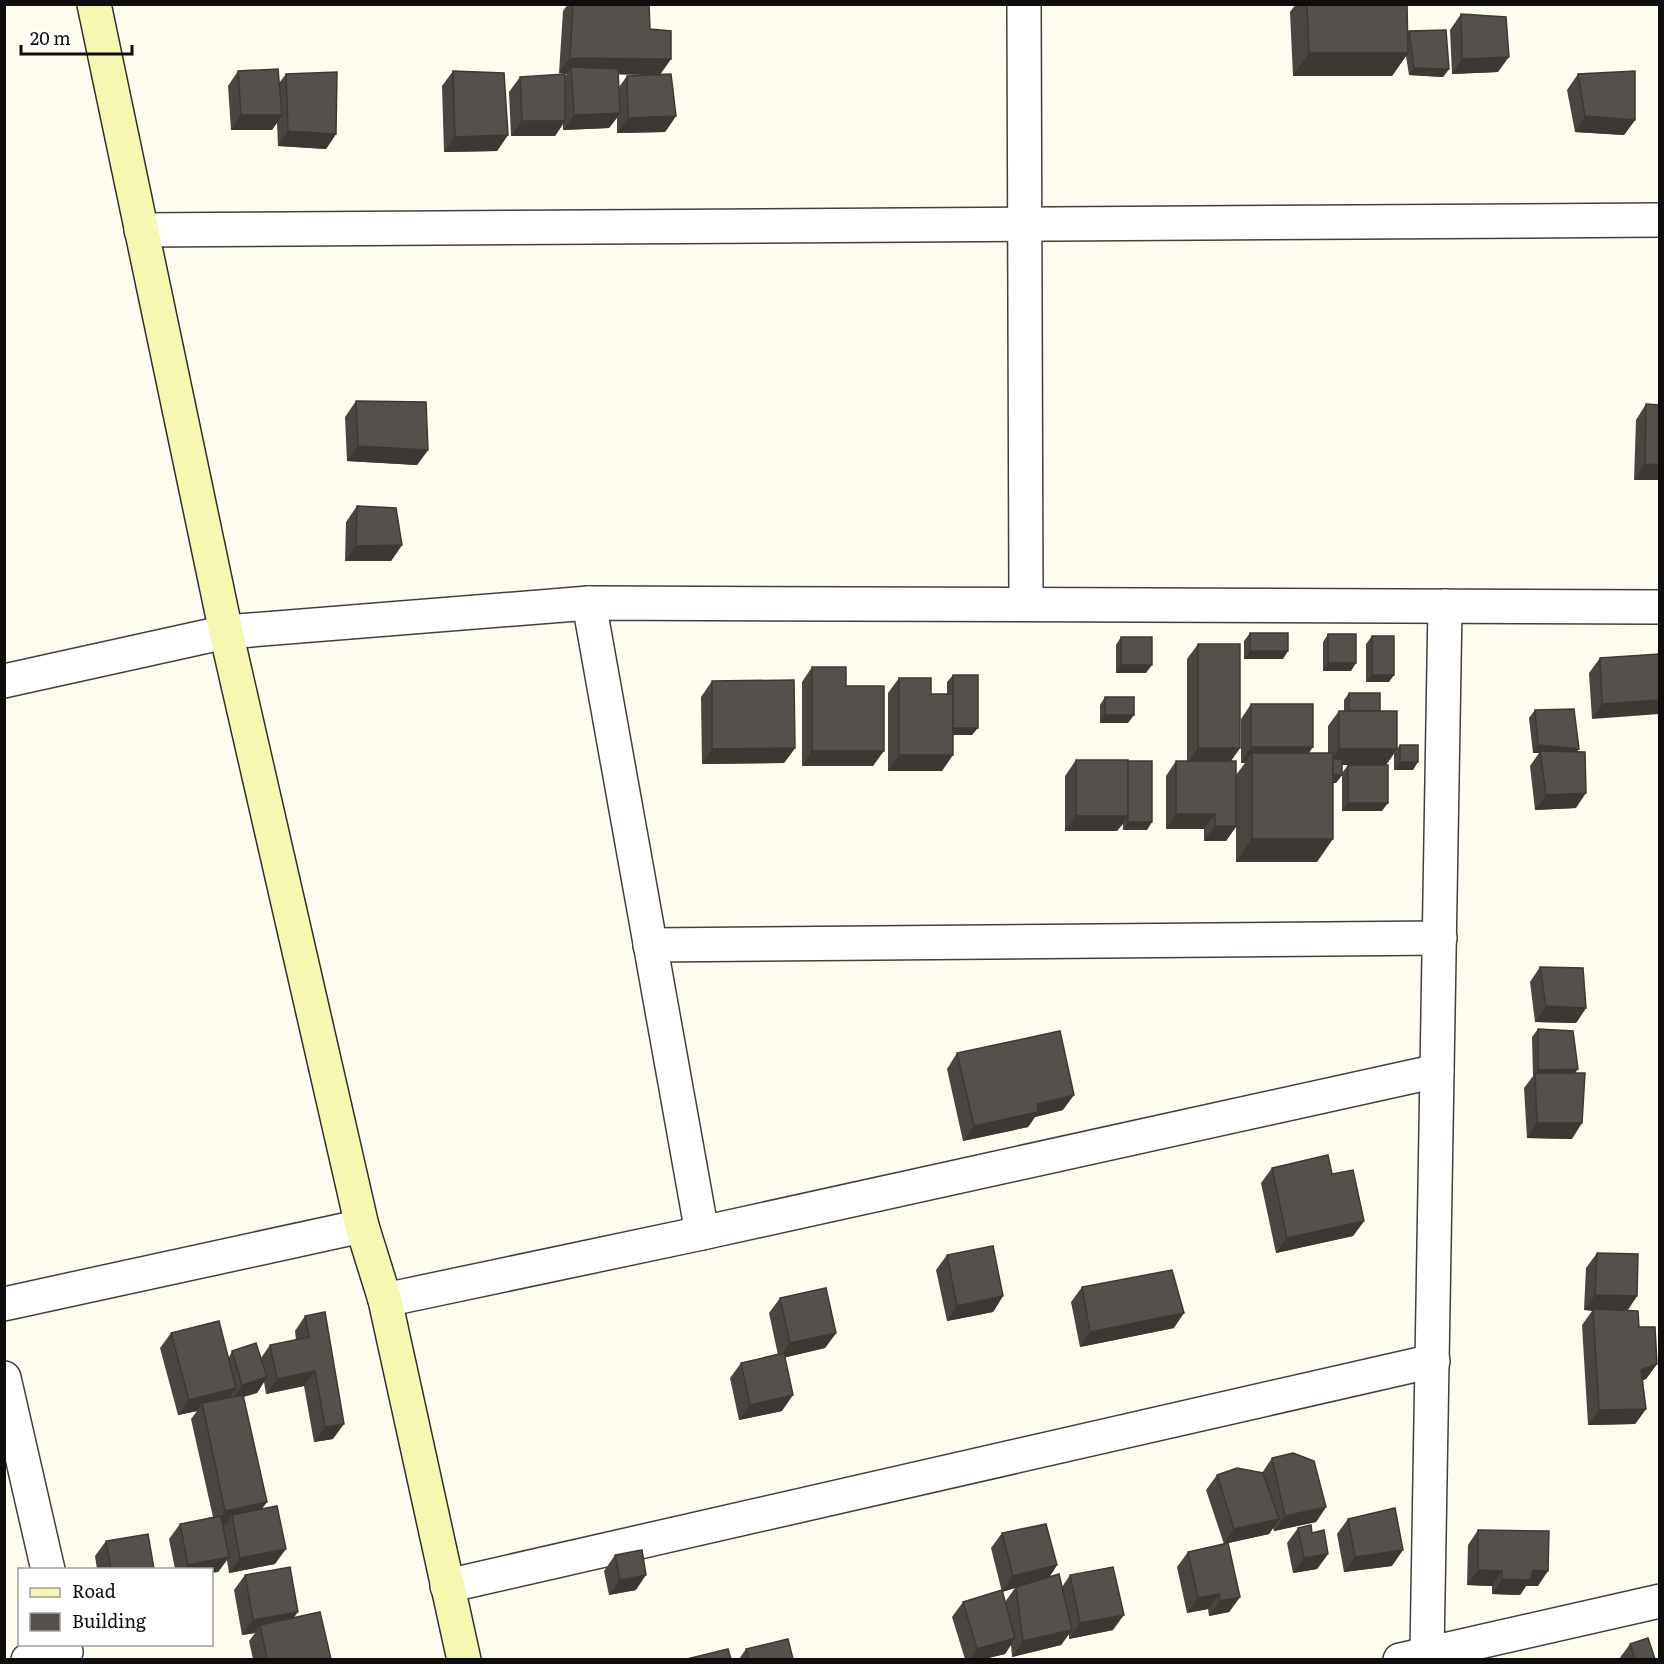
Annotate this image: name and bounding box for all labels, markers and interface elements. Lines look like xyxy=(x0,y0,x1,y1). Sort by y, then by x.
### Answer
scale bar xyxy=(21,18,132,56)
text: 20 m xyxy=(30,24,71,51)
legend xyxy=(18,1568,213,1646)
text: Road xyxy=(72,1577,116,1604)
text: Building xyxy=(72,1607,147,1634)

